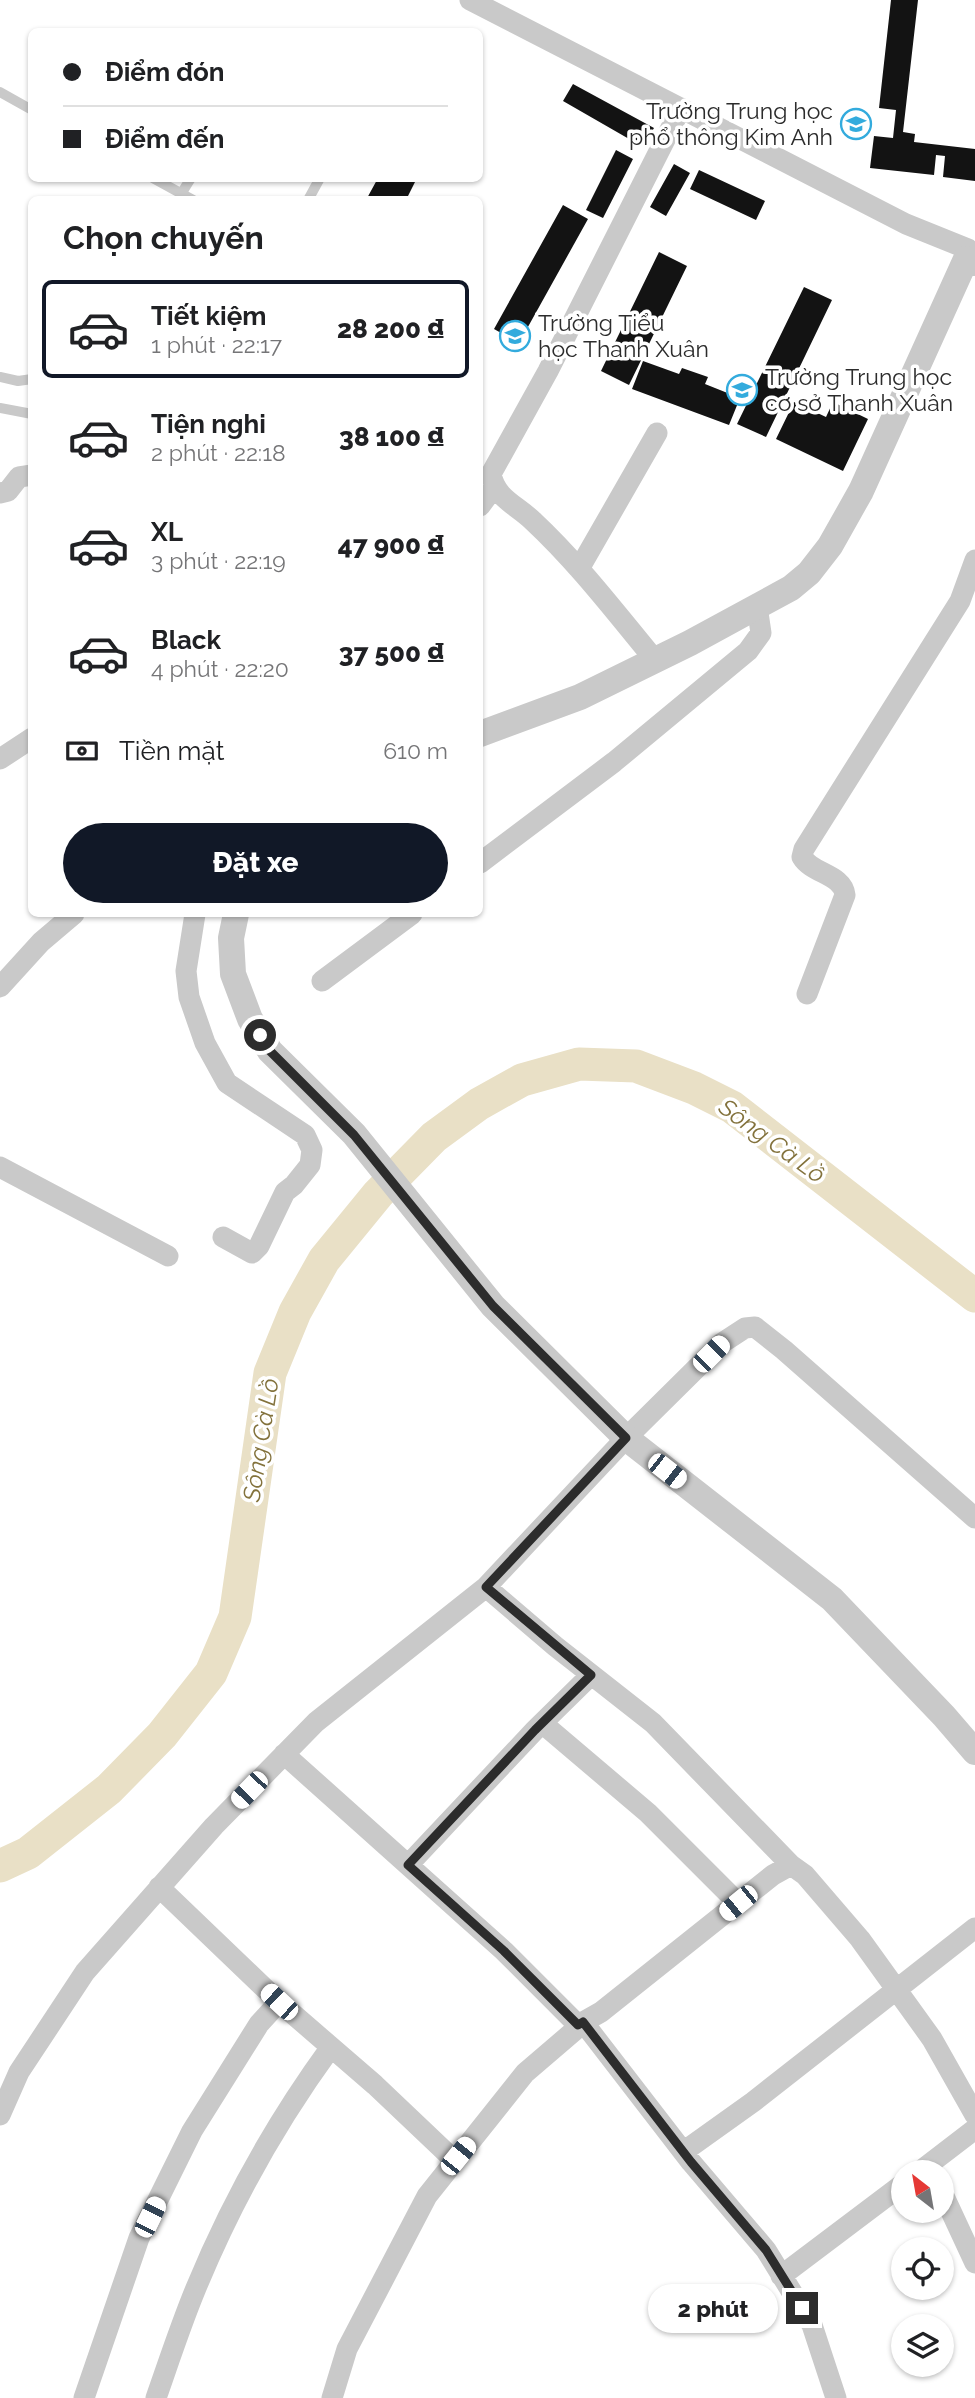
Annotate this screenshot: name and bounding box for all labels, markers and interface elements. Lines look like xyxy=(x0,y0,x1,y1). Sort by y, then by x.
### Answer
text: Điểm đón xyxy=(105,57,225,87)
place label: Trường Trung học phổ thông Kim Anh xyxy=(629,97,833,150)
school or university icon: Trường Trung học phổ thông Kim Anh xyxy=(839,107,873,141)
text: Điểm đến xyxy=(105,124,224,154)
text: Chọn chuyến xyxy=(63,219,264,256)
icon: car xyxy=(67,298,130,361)
text: Tiết kiệm xyxy=(151,301,266,331)
place label: Trường Tiểu học Thanh Xuân xyxy=(538,309,709,362)
text: 28 200 ₫ xyxy=(337,314,444,344)
school or university icon: Trường Tiểu học Thanh Xuân xyxy=(498,319,532,353)
text: 1 phút · 22:17 xyxy=(151,331,282,358)
place label: Trường Trung học cơ sở Thanh Xuân xyxy=(765,363,953,416)
school or university icon: Trường Trung học cơ sở Thanh Xuân xyxy=(725,373,759,407)
icon: car xyxy=(67,406,130,469)
text: Tiện nghi xyxy=(151,409,266,439)
text: 38 100 ₫ xyxy=(339,422,444,452)
text: 2 phút · 22:18 xyxy=(151,439,286,466)
icon: car xyxy=(67,514,130,577)
text: XL xyxy=(151,517,183,547)
text: 47 900 ₫ xyxy=(338,530,444,560)
text: 3 phút · 22:19 xyxy=(151,547,286,574)
icon: car xyxy=(67,622,130,685)
text: Black xyxy=(151,625,221,655)
text: 37 500 ₫ xyxy=(339,638,444,668)
text: 4 phút · 22:20 xyxy=(151,655,289,682)
icon: cash xyxy=(63,732,101,770)
text: Tiền mặt xyxy=(119,736,224,766)
text: 610 m xyxy=(383,737,448,764)
button: Đặt xe xyxy=(63,823,448,903)
route start xyxy=(244,1019,276,1051)
water label: Sông Cà Lồ xyxy=(713,1092,831,1189)
car xyxy=(689,1332,734,1376)
water label: Sông Cà Lồ xyxy=(236,1376,285,1505)
car xyxy=(644,1450,691,1492)
car xyxy=(227,1768,272,1812)
car xyxy=(716,1882,761,1924)
car xyxy=(257,1980,302,2024)
car xyxy=(437,2133,480,2179)
north arrow xyxy=(891,2160,954,2222)
map controls xyxy=(891,2160,954,2377)
car xyxy=(132,2194,169,2240)
button: locate xyxy=(891,2237,954,2300)
callout: 2 phút xyxy=(648,2284,778,2332)
route end xyxy=(786,2292,818,2324)
text: 2 phút xyxy=(677,2295,749,2322)
button: layers xyxy=(891,2314,954,2377)

